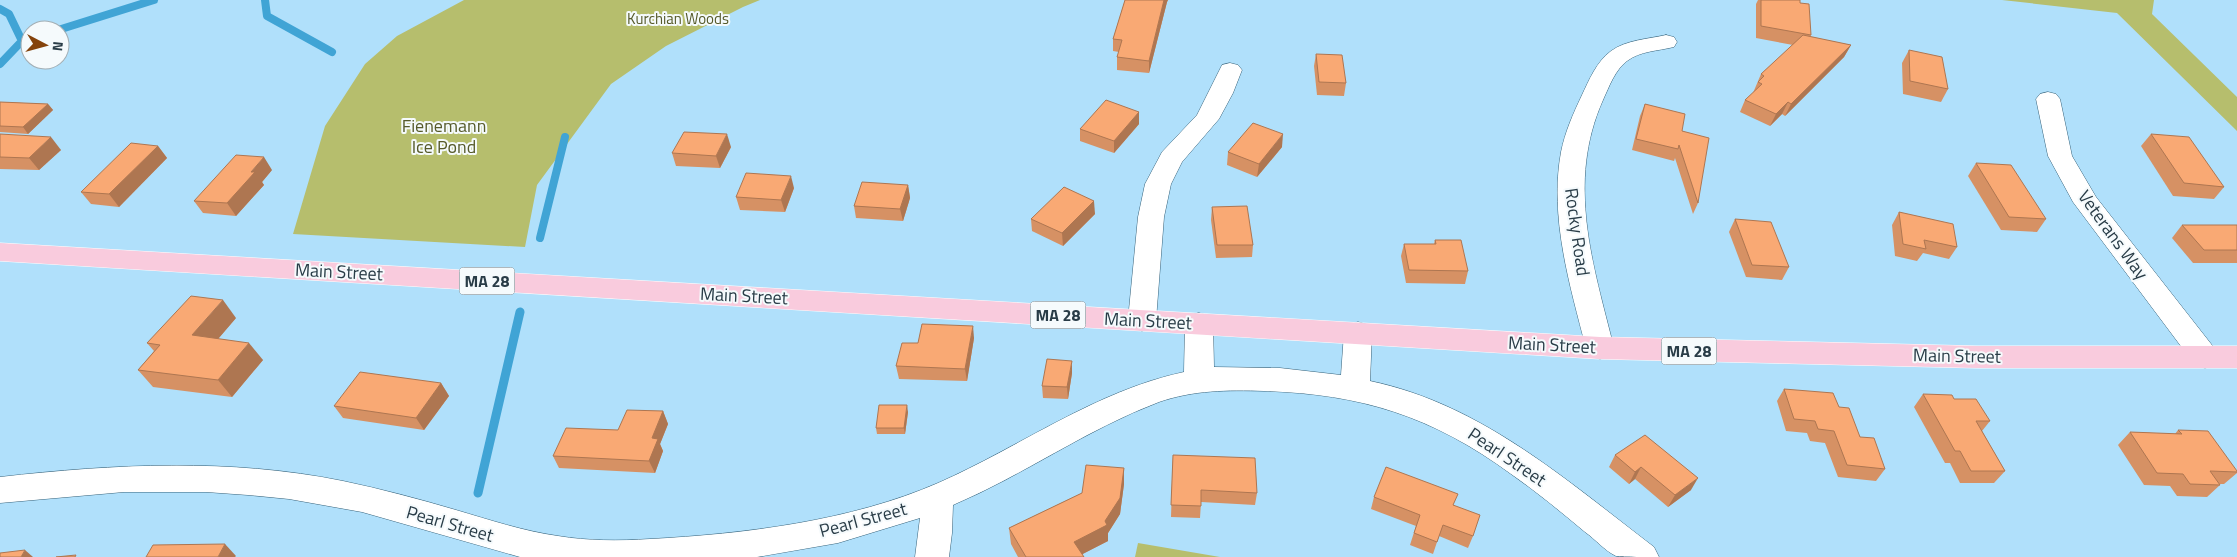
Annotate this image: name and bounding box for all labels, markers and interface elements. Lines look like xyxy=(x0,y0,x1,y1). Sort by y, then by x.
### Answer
park label: Kurchian Woods xyxy=(627,7,729,30)
north arrow xyxy=(20,20,70,70)
text: N xyxy=(47,40,69,52)
park label: Fienemann Ice Pond xyxy=(402,112,486,160)
street label: Veterans Way xyxy=(2072,184,2155,285)
street label: Rocky Road xyxy=(1558,186,1597,278)
street label: Main Street xyxy=(294,256,384,287)
road number: MA 28 xyxy=(460,268,514,294)
street label: Main Street xyxy=(699,280,789,311)
road number: MA 28 xyxy=(1030,302,1086,328)
street label: Main Street xyxy=(1103,305,1193,336)
street label: Main Street xyxy=(1507,329,1597,360)
road number: MA 28 xyxy=(1662,338,1716,364)
street label: Main Street xyxy=(1913,341,2002,370)
street label: Pearl Street xyxy=(1463,420,1552,493)
street label: Pearl Street xyxy=(816,495,910,544)
street label: Pearl Street xyxy=(403,498,498,549)

